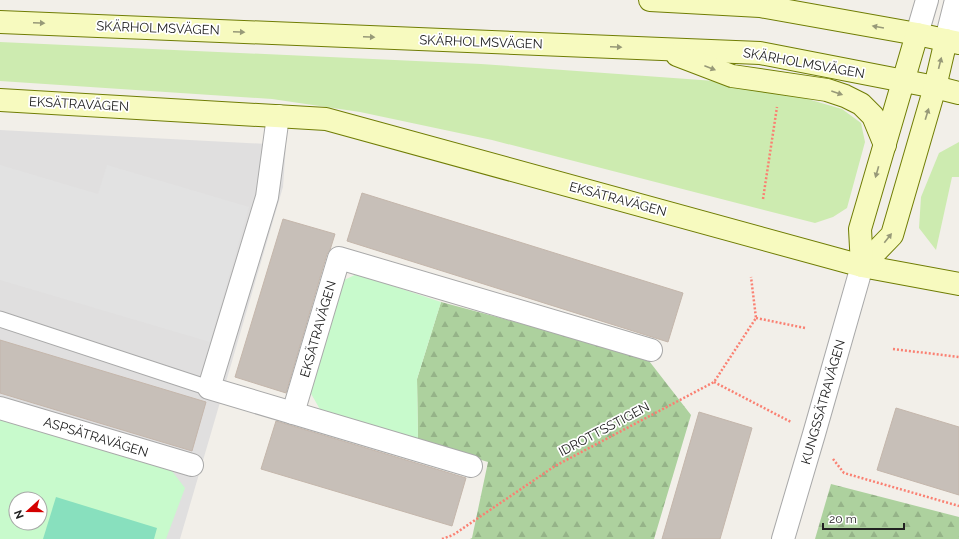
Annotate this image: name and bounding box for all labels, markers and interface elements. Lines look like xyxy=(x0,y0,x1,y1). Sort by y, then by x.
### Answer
street label: SKÄRHOLMSVÄGEN xyxy=(96,17,220,38)
one-way arrow xyxy=(33,20,46,26)
one-way arrow xyxy=(872,24,885,30)
one-way arrow xyxy=(233,28,245,35)
street label: SKÄRHOLMSVÄGEN xyxy=(419,31,543,52)
one-way arrow xyxy=(363,34,376,40)
one-way arrow xyxy=(610,44,623,50)
street label: SKÄRHOLMSVÄGEN xyxy=(742,44,866,81)
one-way arrow xyxy=(938,57,944,70)
one-way arrow xyxy=(705,66,717,72)
one-way arrow xyxy=(832,90,844,96)
street label: EKSÄTRAVÄGEN xyxy=(29,93,129,114)
one-way arrow xyxy=(924,108,930,120)
one-way arrow xyxy=(874,166,880,178)
street label: EKSÄTRAVÄGEN xyxy=(568,178,669,219)
one-way arrow xyxy=(884,232,893,243)
street label: EKSÄTRAVÄGEN xyxy=(296,279,339,379)
street label: KUNGSSÄTRAVÄGEN xyxy=(797,338,848,466)
street label: IDROTTSSTIGEN xyxy=(556,399,652,459)
street label: ASPSÄTRAVÄGEN xyxy=(42,413,150,460)
north arrow xyxy=(8,491,48,531)
scale bar xyxy=(823,505,904,531)
text: N xyxy=(12,508,27,521)
text: 20 m xyxy=(829,512,857,526)

